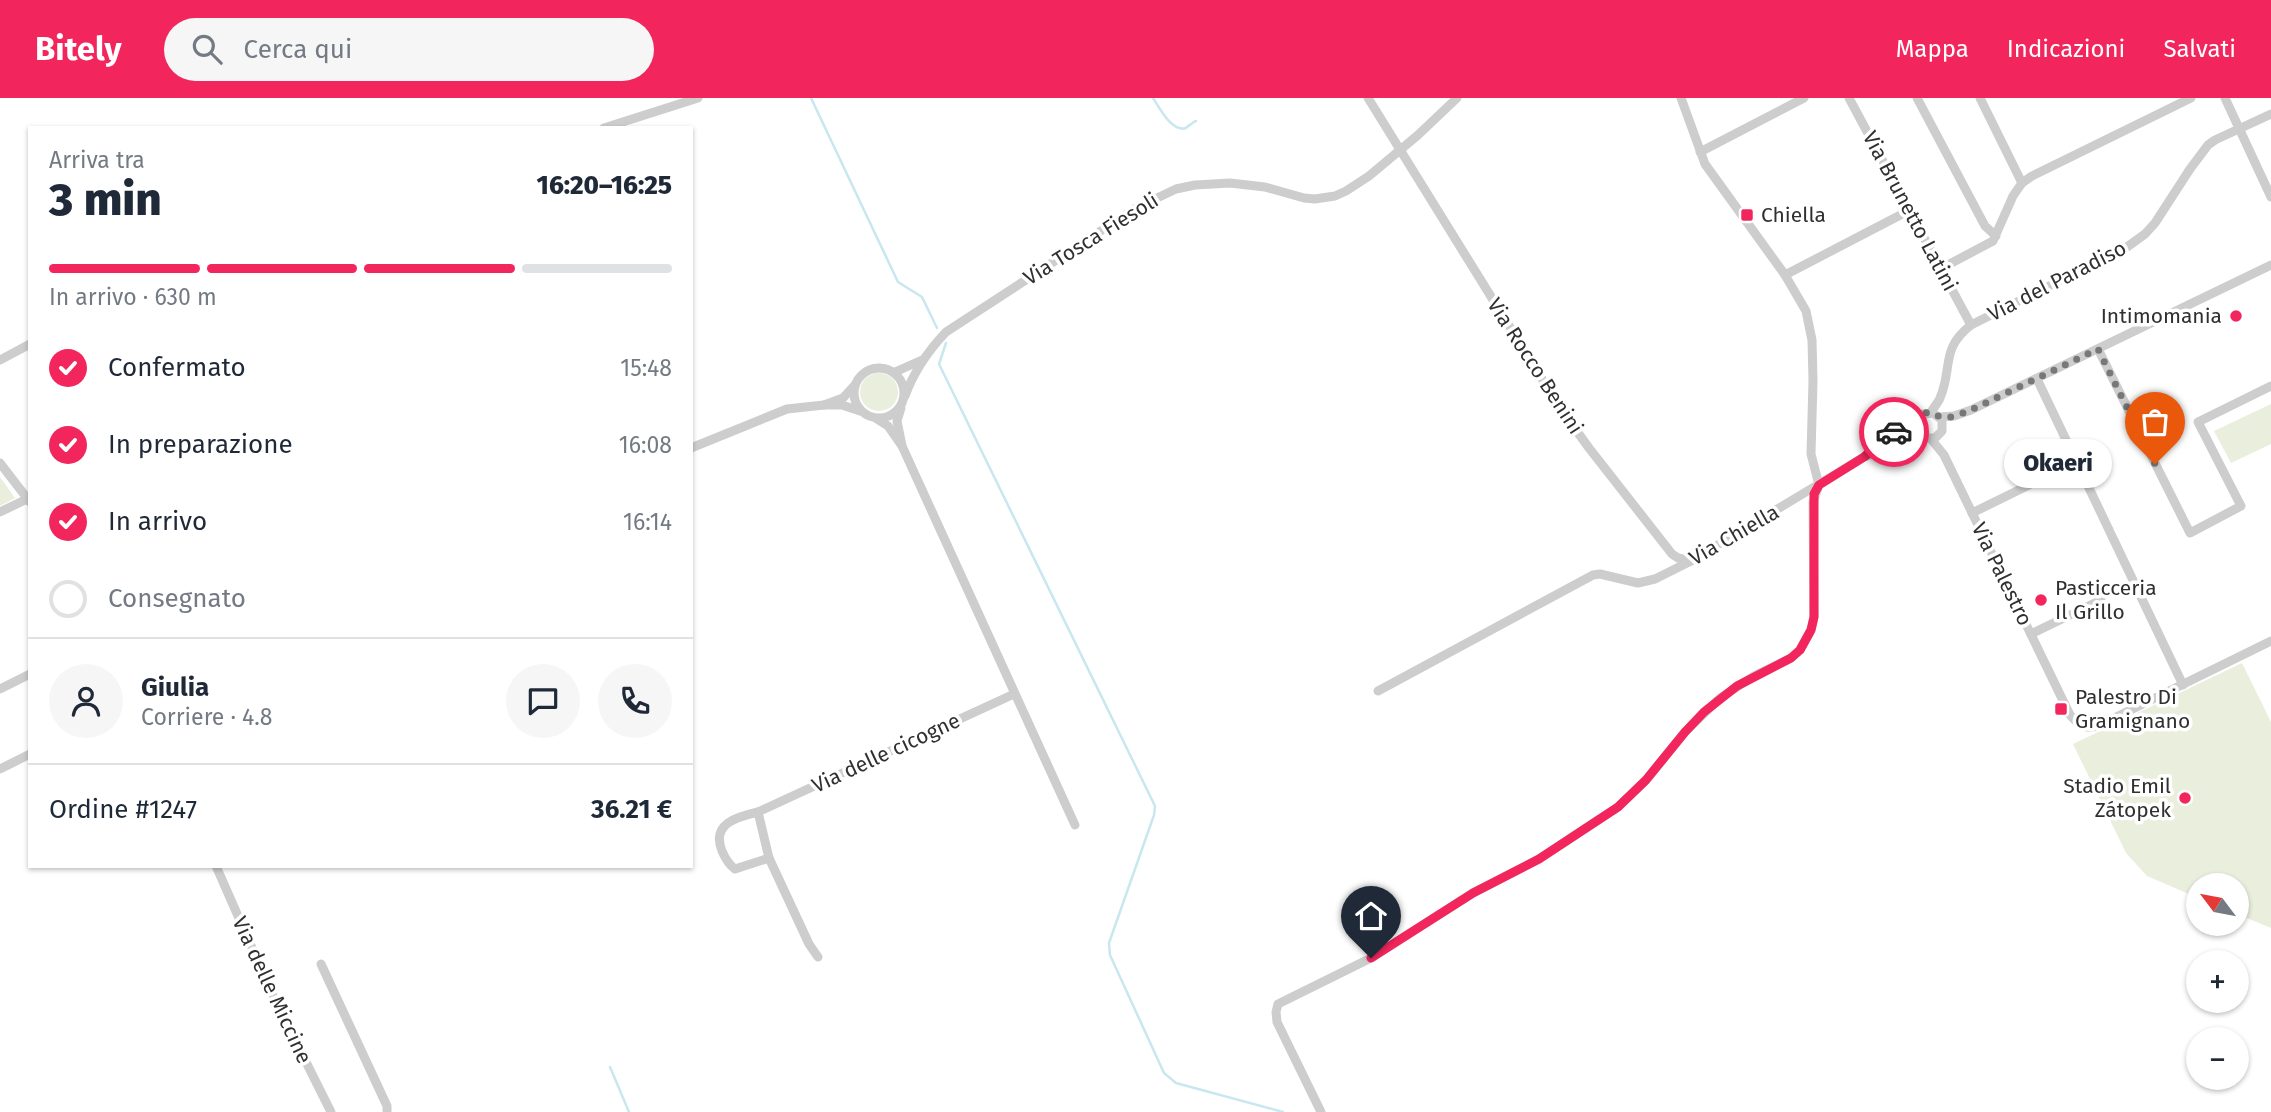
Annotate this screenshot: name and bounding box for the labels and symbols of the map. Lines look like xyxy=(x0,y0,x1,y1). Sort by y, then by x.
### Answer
street label: Via Brunetto Latini xyxy=(1857,127,1963,295)
street label: Via Tosca Fiesoli xyxy=(1019,187,1163,291)
place label: Chiella xyxy=(1761,202,1826,228)
marker: Chiella xyxy=(1739,207,1755,223)
street label: Via del Paradiso xyxy=(1983,235,2131,327)
street label: Via Rocco Benini xyxy=(1481,293,1589,439)
place label: Intimomania xyxy=(2101,303,2222,329)
marker: Intimomania xyxy=(2228,308,2244,324)
pin xyxy=(2125,392,2185,464)
courier xyxy=(1859,397,1929,467)
callout: Okaeri xyxy=(2004,440,2113,488)
street label: Via Chiella xyxy=(1684,499,1784,571)
street label: Via Palestro xyxy=(1966,518,2038,630)
place label: Pasticceria Il Grillo xyxy=(2055,575,2157,625)
marker: Pasticceria Il Grillo xyxy=(2033,592,2049,608)
place label: Palestro Di Gramignano xyxy=(2075,684,2190,734)
marker: Palestro Di Gramignano xyxy=(2053,701,2069,717)
street label: Via delle cicogne xyxy=(808,707,964,799)
place label: Stadio Emil Zátopek xyxy=(2063,773,2171,823)
marker: Stadio Emil Zátopek xyxy=(2177,790,2193,806)
north arrow xyxy=(2186,873,2249,936)
pin xyxy=(1341,886,1401,958)
street label: Via delle Miccine xyxy=(227,912,317,1068)

